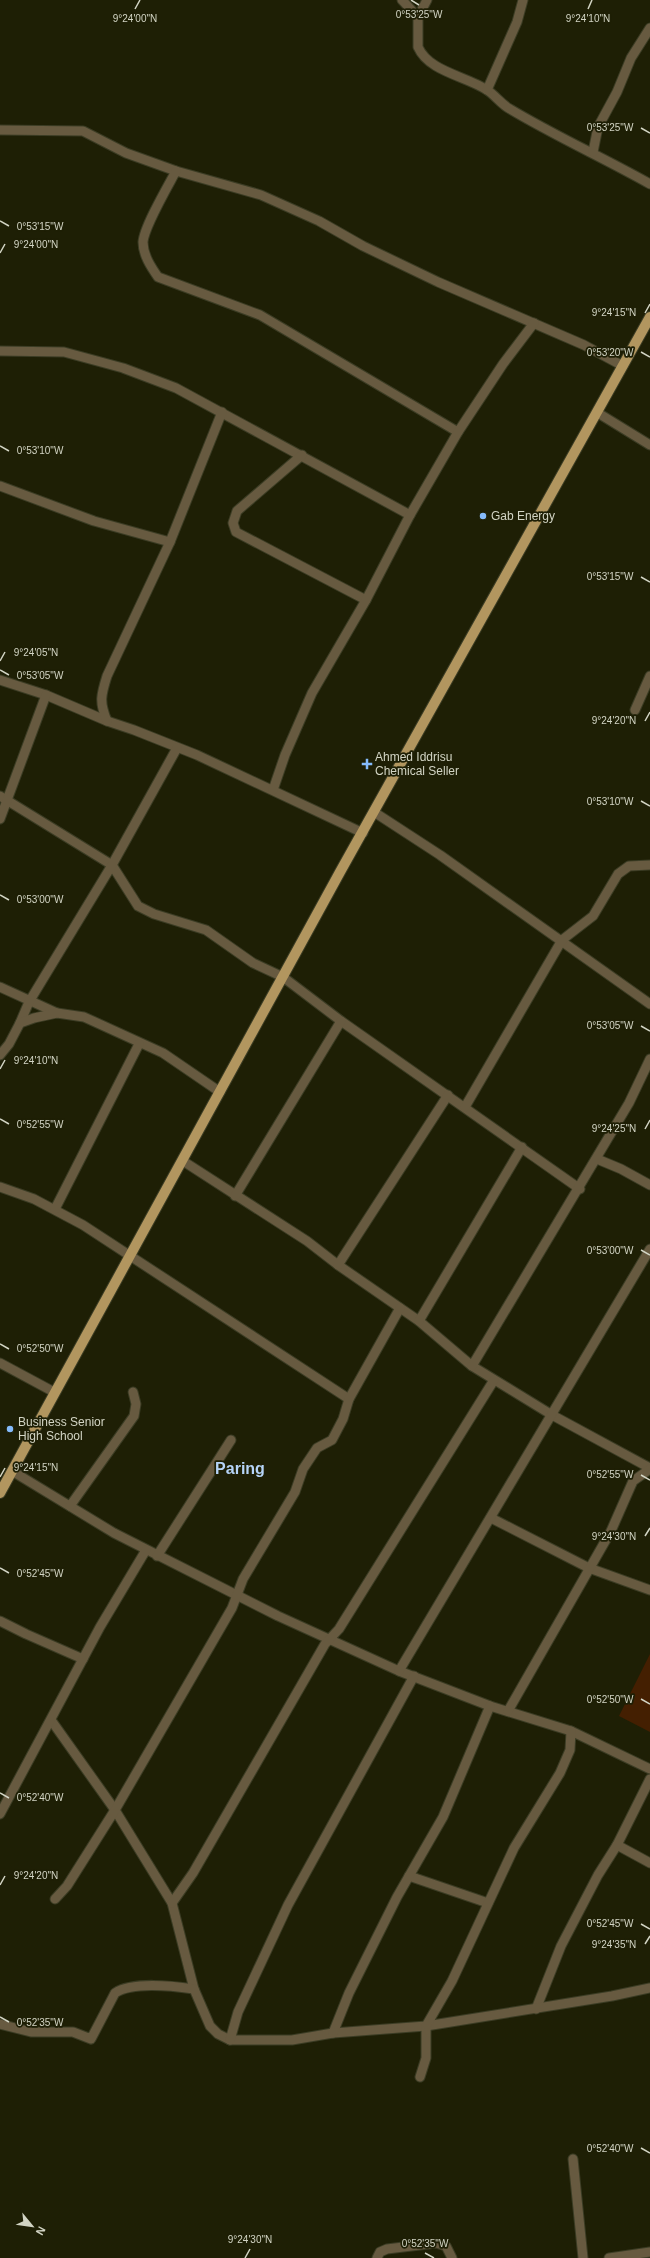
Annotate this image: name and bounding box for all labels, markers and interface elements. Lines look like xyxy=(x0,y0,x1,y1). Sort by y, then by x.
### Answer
text: 0°53'25"W xyxy=(396,9,443,20)
text: 9°24'00"N xyxy=(113,13,157,24)
text: 9°24'10"N xyxy=(566,13,610,24)
text: 0°53'25"W xyxy=(587,122,634,133)
text: 0°53'15"W xyxy=(17,221,64,232)
text: 9°24'00"N xyxy=(14,239,58,250)
text: 9°24'15"N xyxy=(592,307,636,318)
text: 0°53'20"W xyxy=(587,347,634,358)
text: 0°53'10"W xyxy=(17,445,64,456)
place label: Gab Energy xyxy=(491,509,555,523)
marker: Gab Energy xyxy=(478,511,488,521)
text: 0°53'15"W xyxy=(587,571,634,582)
text: 9°24'05"N xyxy=(14,647,58,658)
text: 0°53'05"W xyxy=(17,670,64,681)
text: 9°24'20"N xyxy=(592,715,636,726)
place label: Ahmed Iddrisu Chemical Seller xyxy=(375,750,459,778)
marker: Ahmed Iddrisu Chemical Seller xyxy=(362,759,372,769)
text: 0°53'10"W xyxy=(587,796,634,807)
text: 0°53'00"W xyxy=(17,894,64,905)
text: 0°53'05"W xyxy=(587,1020,634,1031)
text: 9°24'10"N xyxy=(14,1055,58,1066)
text: 0°52'55"W xyxy=(17,1119,64,1130)
text: 9°24'25"N xyxy=(592,1123,636,1134)
text: 0°53'00"W xyxy=(587,1245,634,1256)
text: 0°52'50"W xyxy=(17,1343,64,1354)
place label: Business Senior High School xyxy=(18,1415,105,1443)
marker: Business Senior High School xyxy=(5,1424,15,1434)
district label: Paring xyxy=(215,1460,265,1477)
text: 9°24'15"N xyxy=(14,1462,58,1473)
text: 0°52'55"W xyxy=(587,1469,634,1480)
text: 9°24'30"N xyxy=(592,1531,636,1542)
text: 0°52'45"W xyxy=(17,1568,64,1579)
text: 0°52'50"W xyxy=(587,1694,634,1705)
text: 0°52'40"W xyxy=(17,1792,64,1803)
text: 9°24'20"N xyxy=(14,1870,58,1881)
text: 0°52'45"W xyxy=(587,1918,634,1929)
text: 9°24'35"N xyxy=(592,1939,636,1950)
text: 0°52'35"W xyxy=(17,2017,64,2028)
text: 0°52'40"W xyxy=(587,2143,634,2154)
north arrow xyxy=(12,2206,52,2246)
text: N xyxy=(34,2224,48,2237)
text: 9°24'30"N xyxy=(228,2234,272,2245)
text: 0°52'35"W xyxy=(402,2238,449,2249)

